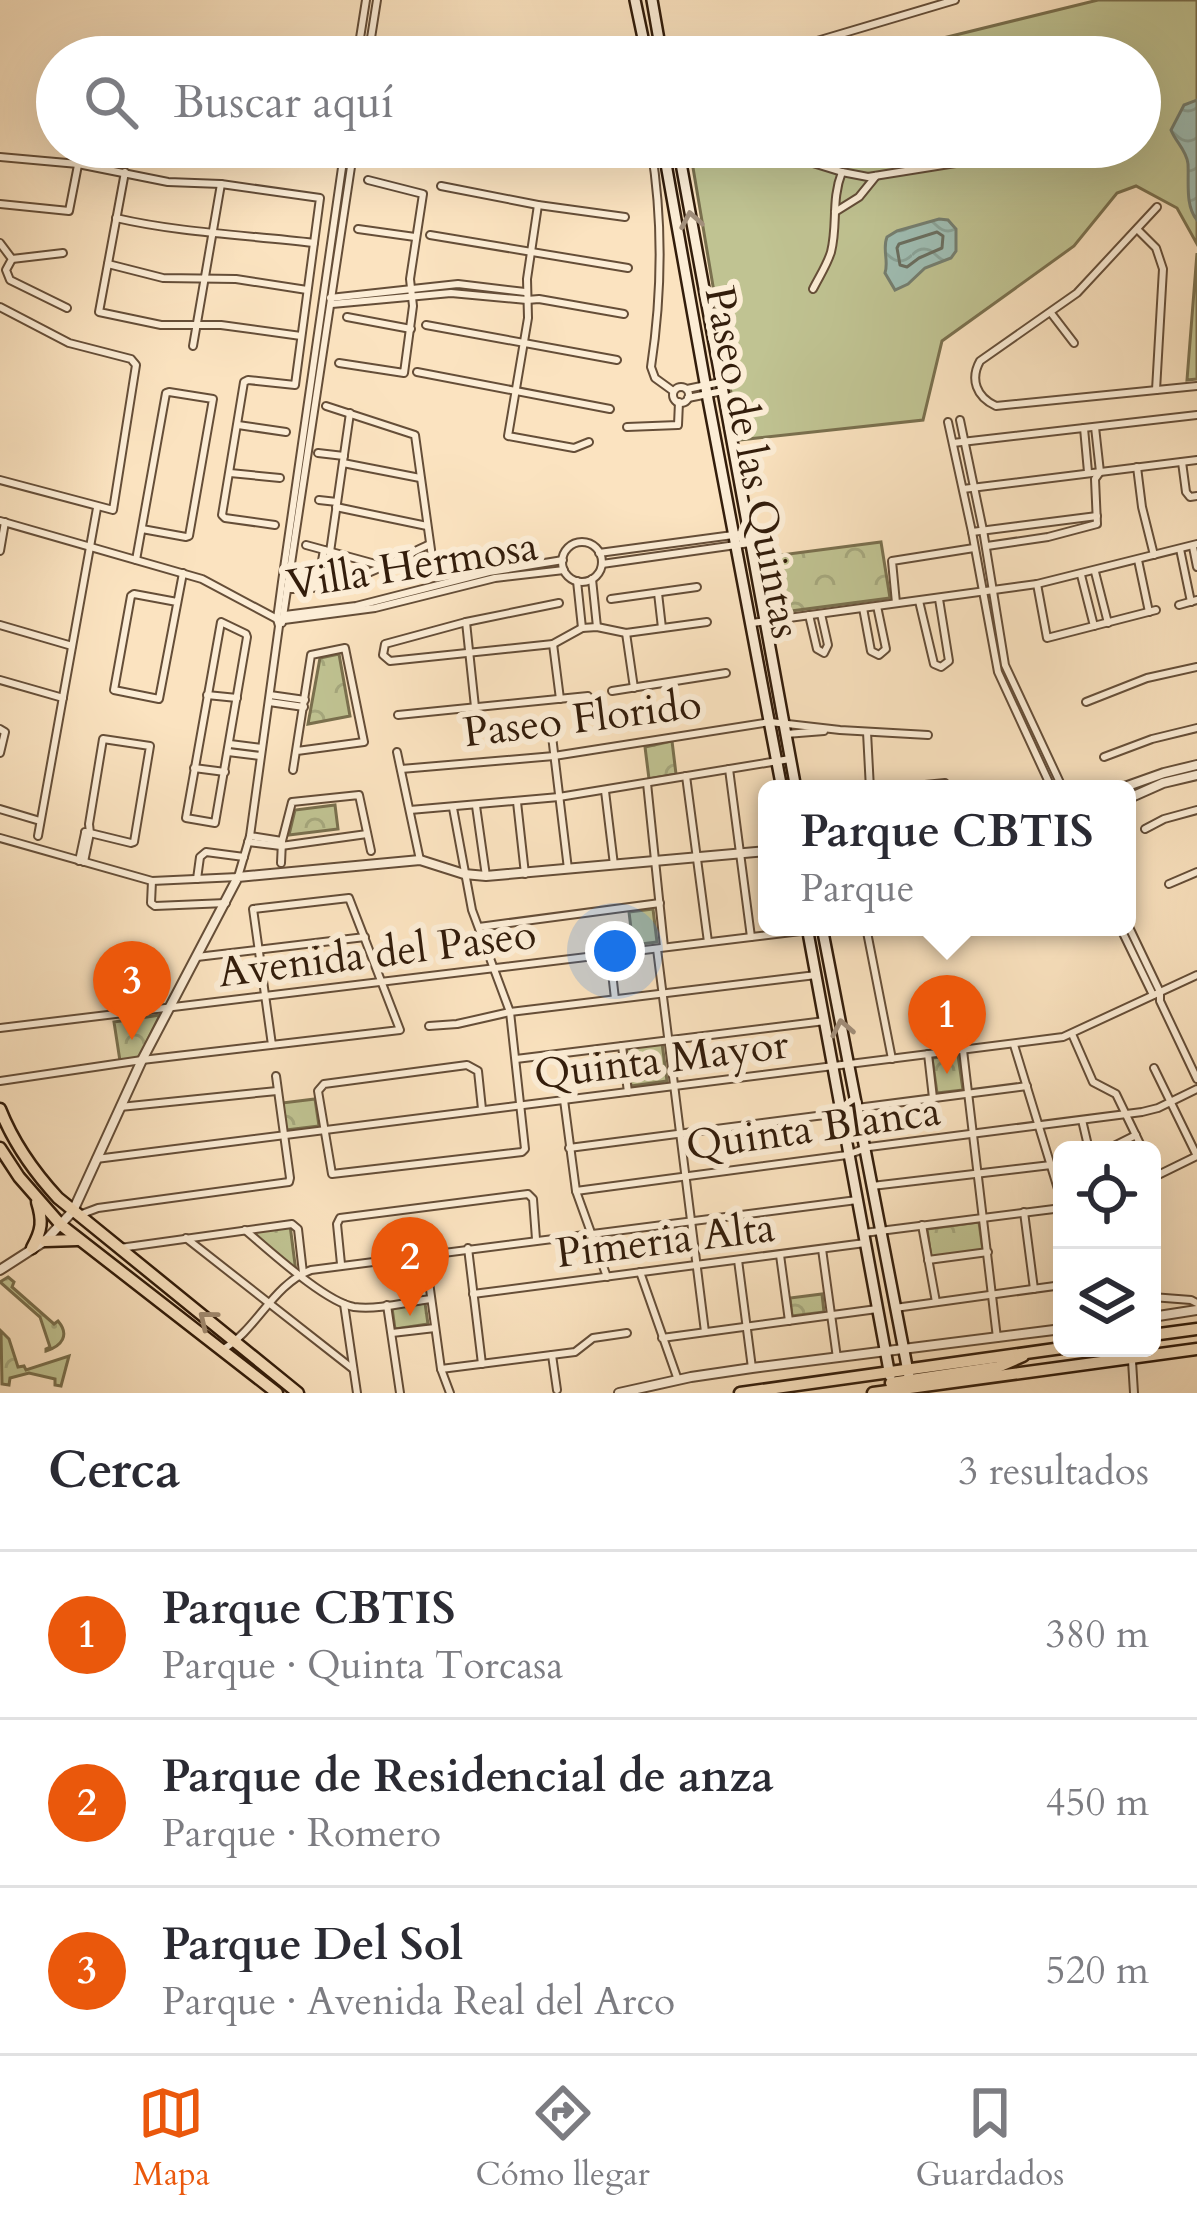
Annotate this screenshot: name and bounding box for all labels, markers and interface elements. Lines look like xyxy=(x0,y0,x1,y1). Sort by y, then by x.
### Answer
search box xyxy=(36,36,1161,168)
icon: search xyxy=(78,69,144,135)
text: Buscar aquí xyxy=(174,72,394,133)
one-way arrow xyxy=(679,210,705,230)
street label: Paseo de las Quintas xyxy=(690,281,815,643)
street label: Villa Hermosa xyxy=(283,518,542,613)
street label: Paseo Florido xyxy=(460,676,705,761)
popup xyxy=(758,780,1136,936)
text: Parque CBTIS xyxy=(800,801,1094,862)
text: Parque xyxy=(800,862,914,915)
street label: Avenida del Paseo xyxy=(215,906,539,1001)
your location xyxy=(585,921,645,981)
pin: 3 xyxy=(93,941,171,1040)
pin: 1 xyxy=(908,975,986,1074)
street label: Quinta Mayor xyxy=(531,1016,792,1103)
one-way arrow xyxy=(830,1019,856,1039)
street label: Quinta Blanca xyxy=(682,1082,944,1175)
map controls xyxy=(1053,1141,1161,1357)
button: locate xyxy=(1053,1141,1161,1249)
street label: Pimeria Alta xyxy=(553,1199,778,1282)
pin: 2 xyxy=(371,1217,449,1316)
button: layers xyxy=(1053,1249,1161,1357)
one-way arrow xyxy=(199,1312,221,1333)
text: Cerca xyxy=(48,1436,180,1506)
text: 3 resultados xyxy=(958,1445,1149,1498)
text: Parque CBTIS xyxy=(162,1578,456,1639)
text: 1 xyxy=(77,1608,97,1661)
text: 380 m xyxy=(1046,1608,1149,1661)
text: Parque · Quinta Torcasa xyxy=(162,1639,563,1692)
text: Parque de Residencial de anza xyxy=(162,1746,774,1807)
text: 2 xyxy=(77,1776,97,1829)
text: 450 m xyxy=(1046,1776,1149,1829)
text: Parque · Romero xyxy=(162,1807,441,1860)
text: Parque Del Sol xyxy=(162,1914,463,1975)
text: 3 xyxy=(77,1944,97,1997)
text: 520 m xyxy=(1046,1944,1149,1997)
text: Parque · Avenida Real del Arco xyxy=(162,1975,675,2028)
tab: Mapa xyxy=(133,2080,210,2197)
tab: Cómo llegar xyxy=(476,2080,650,2197)
tab: Guardados xyxy=(915,2080,1064,2197)

